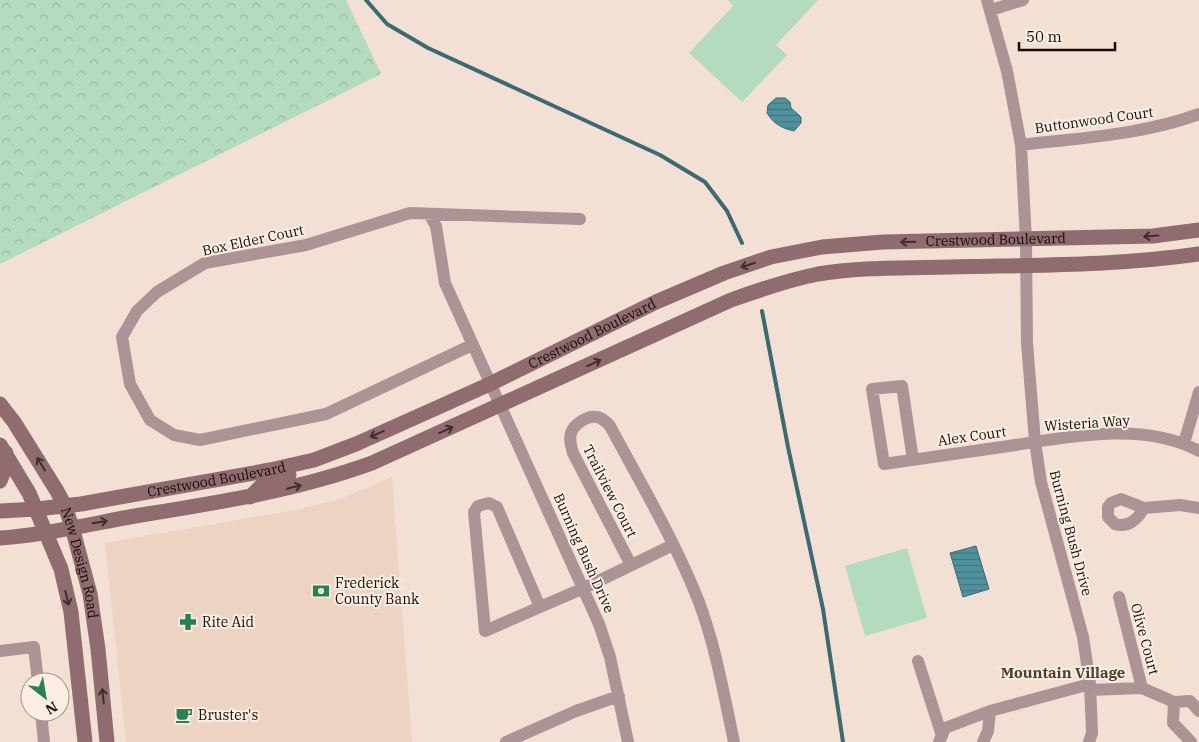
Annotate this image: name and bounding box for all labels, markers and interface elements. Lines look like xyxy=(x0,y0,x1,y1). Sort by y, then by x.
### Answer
scale bar xyxy=(1019,20,1115,52)
text: 50 m xyxy=(1026,27,1062,46)
street label: Buttonwood Court xyxy=(1033,103,1155,137)
street label: Box Elder Court xyxy=(200,220,306,260)
street label: Crestwood Boulevard xyxy=(925,229,1067,250)
one-way arrow xyxy=(1143,232,1159,241)
one-way arrow xyxy=(900,237,916,247)
one-way arrow xyxy=(740,261,756,270)
street label: Crestwood Boulevard xyxy=(525,294,659,373)
one-way arrow xyxy=(586,357,601,367)
street label: Wisteria Way xyxy=(1043,411,1131,435)
street label: Alex Court xyxy=(937,422,1007,450)
one-way arrow xyxy=(438,425,453,435)
one-way arrow xyxy=(370,430,385,440)
street label: Trailview Court xyxy=(579,442,641,540)
one-way arrow xyxy=(35,458,45,472)
street label: Crestwood Boulevard xyxy=(146,458,288,501)
street label: Burning Bush Drive xyxy=(1046,468,1096,598)
one-way arrow xyxy=(286,482,302,491)
street label: Burning Bush Drive xyxy=(549,490,619,616)
street label: New Design Road xyxy=(57,505,103,620)
one-way arrow xyxy=(91,517,107,527)
place label: Frederick County Bank xyxy=(335,574,420,608)
bank icon: Frederick County Bank xyxy=(311,581,331,601)
one-way arrow xyxy=(63,590,73,606)
street label: Olive Court xyxy=(1127,601,1163,677)
pharmacy icon: Rite Aid xyxy=(178,612,198,632)
place label: Rite Aid xyxy=(202,613,255,631)
district label: Mountain Village xyxy=(1001,663,1125,682)
north arrow xyxy=(20,672,70,722)
one-way arrow xyxy=(98,688,107,704)
text: N xyxy=(42,698,61,719)
cafe icon: Bruster's xyxy=(174,705,194,725)
place label: Bruster's xyxy=(198,706,258,724)

